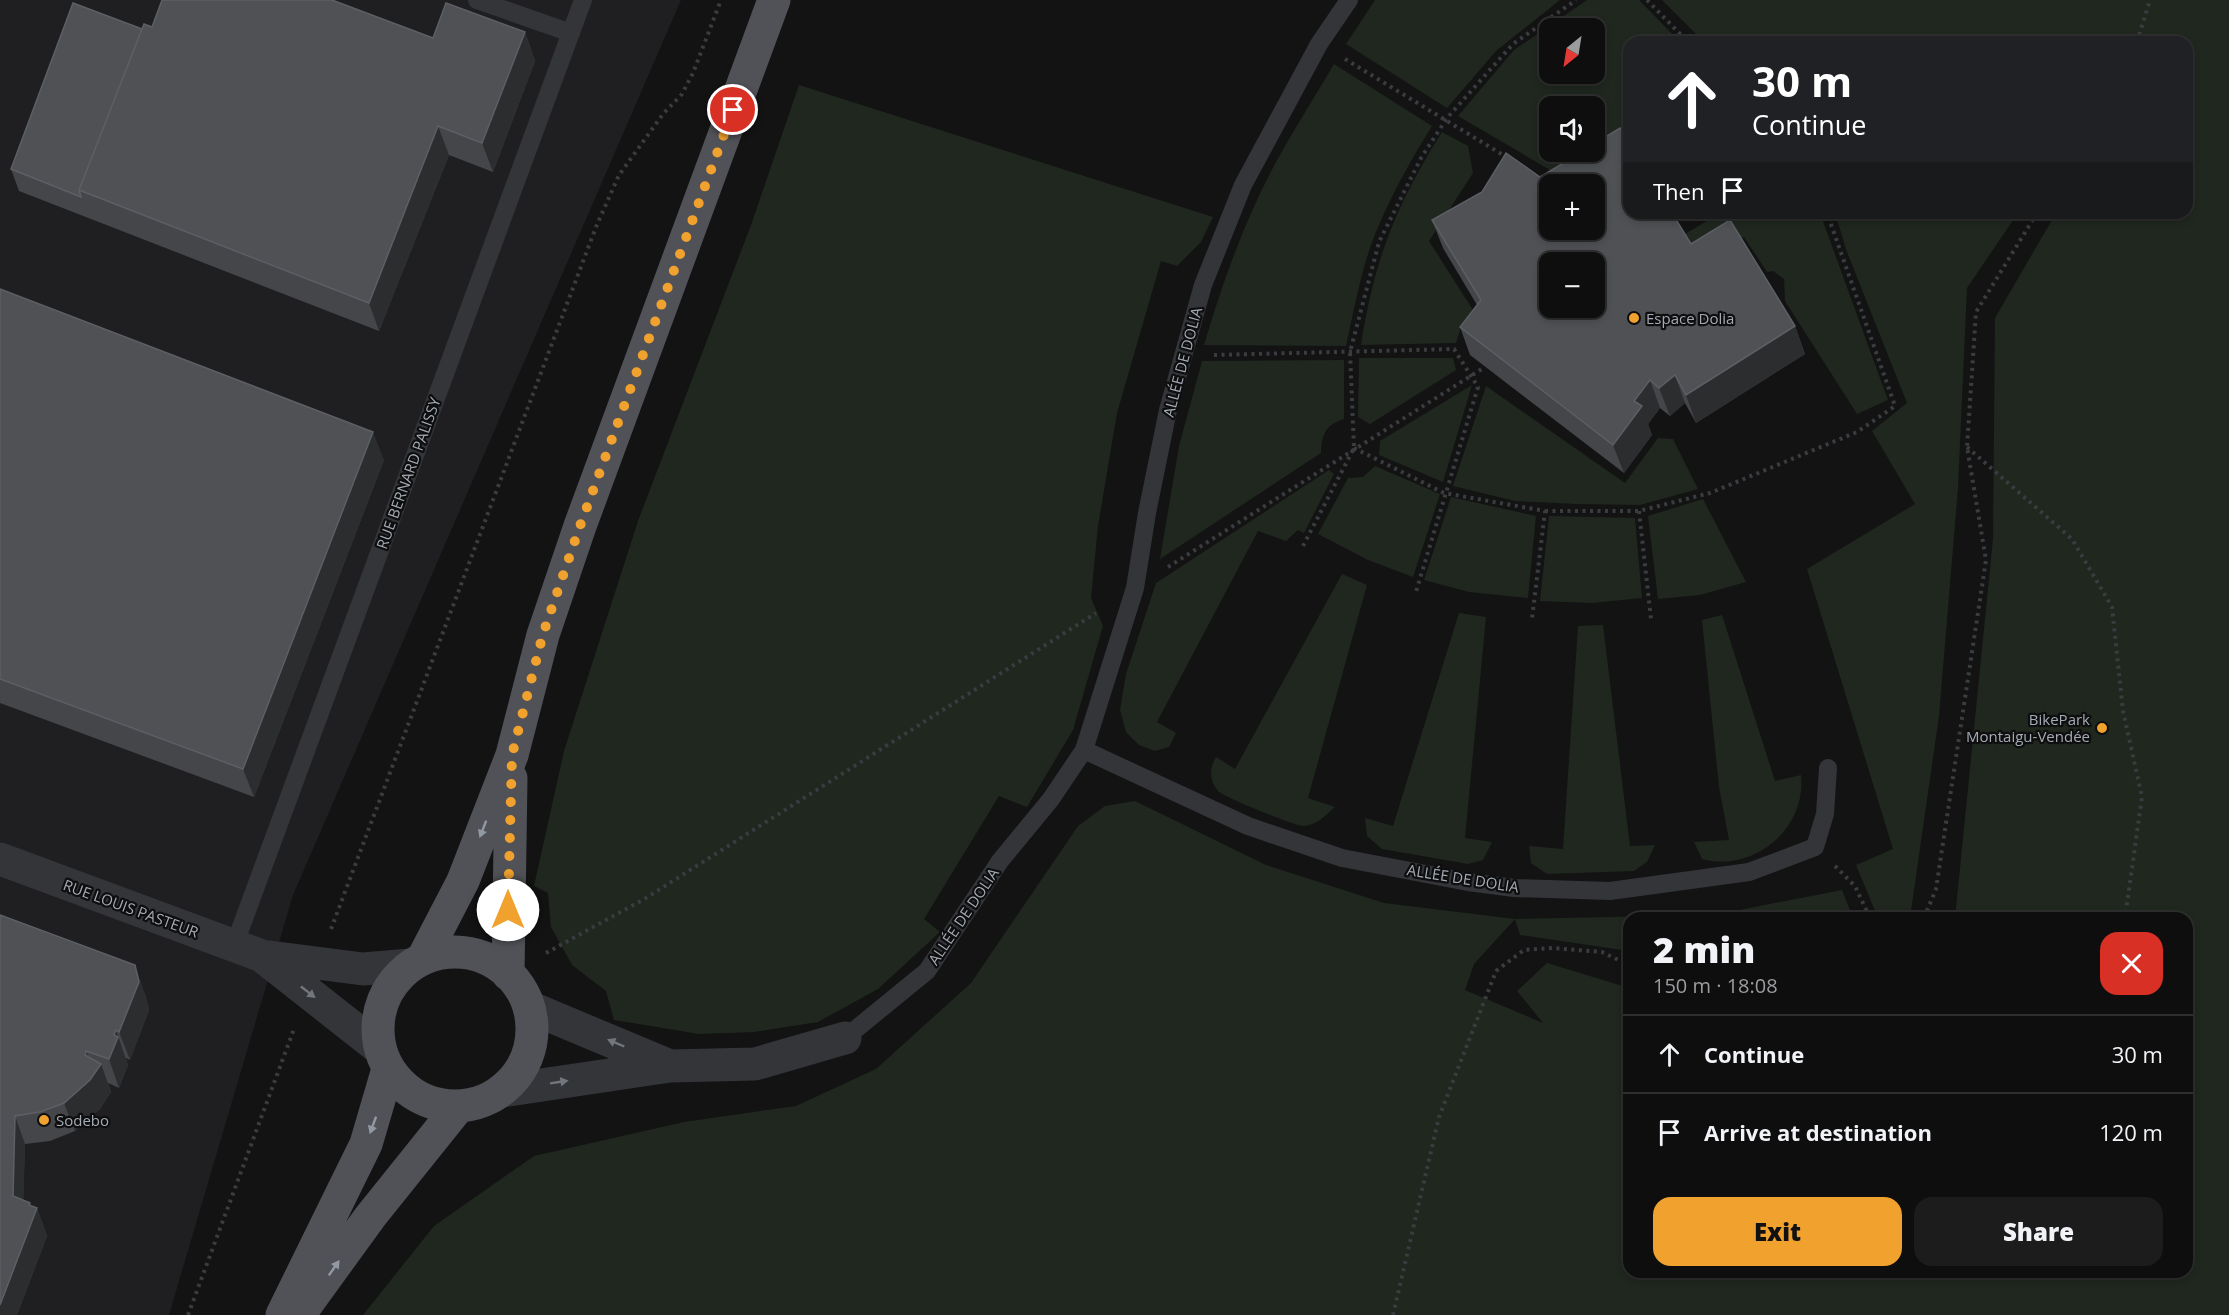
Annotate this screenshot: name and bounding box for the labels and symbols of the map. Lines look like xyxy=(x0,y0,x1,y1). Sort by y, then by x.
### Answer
north arrow xyxy=(1539,18,1605,84)
pin xyxy=(707,84,758,135)
street label: ALLÉE DE DOLIA xyxy=(1158,304,1206,419)
place label: Espace Dolia xyxy=(1646,308,1734,328)
marker: Espace Dolia xyxy=(1627,311,1641,325)
street label: RUE BERNARD PALISSY xyxy=(371,394,445,552)
place label: BikePark Montaigu-Vendée xyxy=(1966,709,2090,746)
marker: BikePark Montaigu-Vendée xyxy=(2095,721,2109,735)
one-way arrow xyxy=(478,820,487,838)
street label: ALLÉE DE DOLIA xyxy=(1406,859,1521,897)
street label: ALLÉE DE DOLIA xyxy=(923,863,1003,968)
street label: RUE LOUIS PASTEUR xyxy=(61,874,202,942)
position arrow xyxy=(476,878,540,942)
one-way arrow xyxy=(300,986,316,998)
one-way arrow xyxy=(607,1038,625,1047)
one-way arrow xyxy=(550,1077,569,1086)
place label: Sodebo xyxy=(56,1110,109,1130)
marker: Sodebo xyxy=(37,1113,51,1127)
one-way arrow xyxy=(368,1116,377,1134)
one-way arrow xyxy=(328,1261,340,1277)

